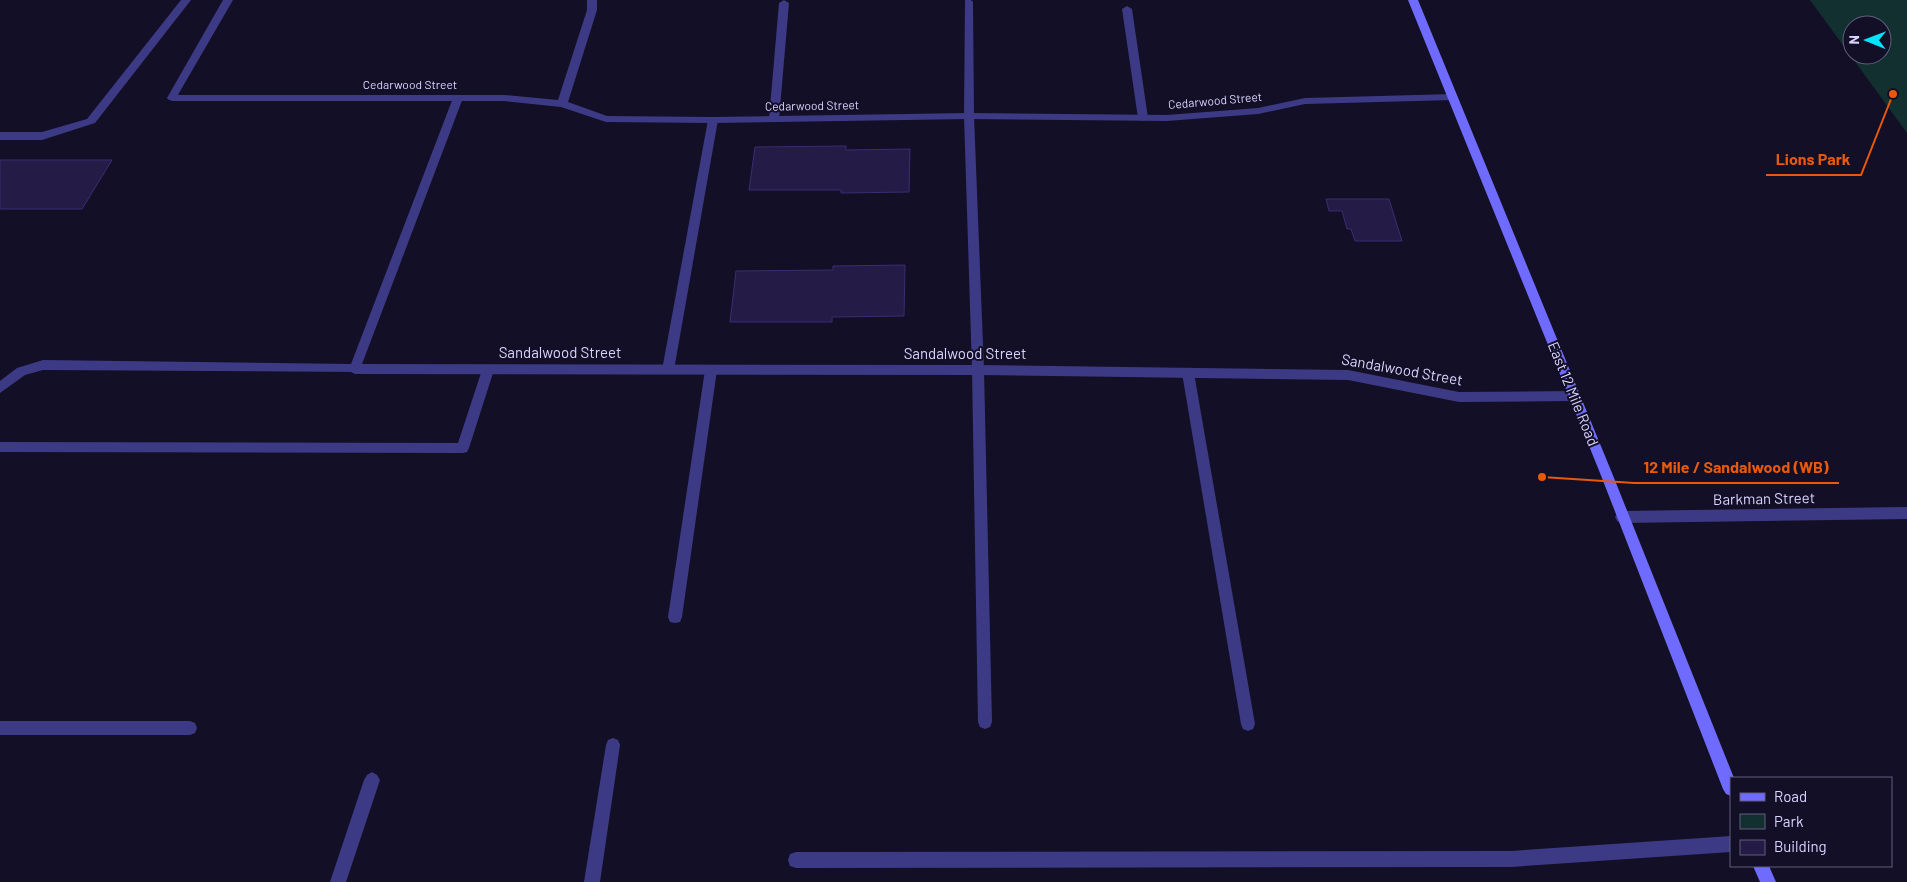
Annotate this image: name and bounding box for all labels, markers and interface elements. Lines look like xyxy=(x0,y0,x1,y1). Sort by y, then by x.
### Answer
north arrow xyxy=(1842,15,1892,65)
text: N xyxy=(1845,35,1862,45)
street label: Cedarwood Street xyxy=(363,77,457,91)
street label: Cedarwood Street xyxy=(1167,89,1262,111)
street label: Cedarwood Street xyxy=(765,97,859,113)
callout: Lions Park xyxy=(1766,144,1861,175)
text: Lions Park xyxy=(1776,149,1851,168)
street label: East 12 Mile Road xyxy=(1545,339,1603,448)
street label: Sandalwood Street xyxy=(499,343,621,361)
street label: Sandalwood Street xyxy=(904,344,1026,362)
street label: Sandalwood Street xyxy=(1340,349,1464,389)
callout: 12 Mile / Sandalwood (WB) xyxy=(1634,452,1839,483)
text: 12 Mile / Sandalwood (WB) xyxy=(1644,457,1829,476)
street label: Barkman Street xyxy=(1713,488,1815,508)
legend xyxy=(1730,777,1892,867)
text: Road xyxy=(1774,787,1807,805)
text: Park xyxy=(1774,812,1804,830)
text: Building xyxy=(1774,837,1827,855)

